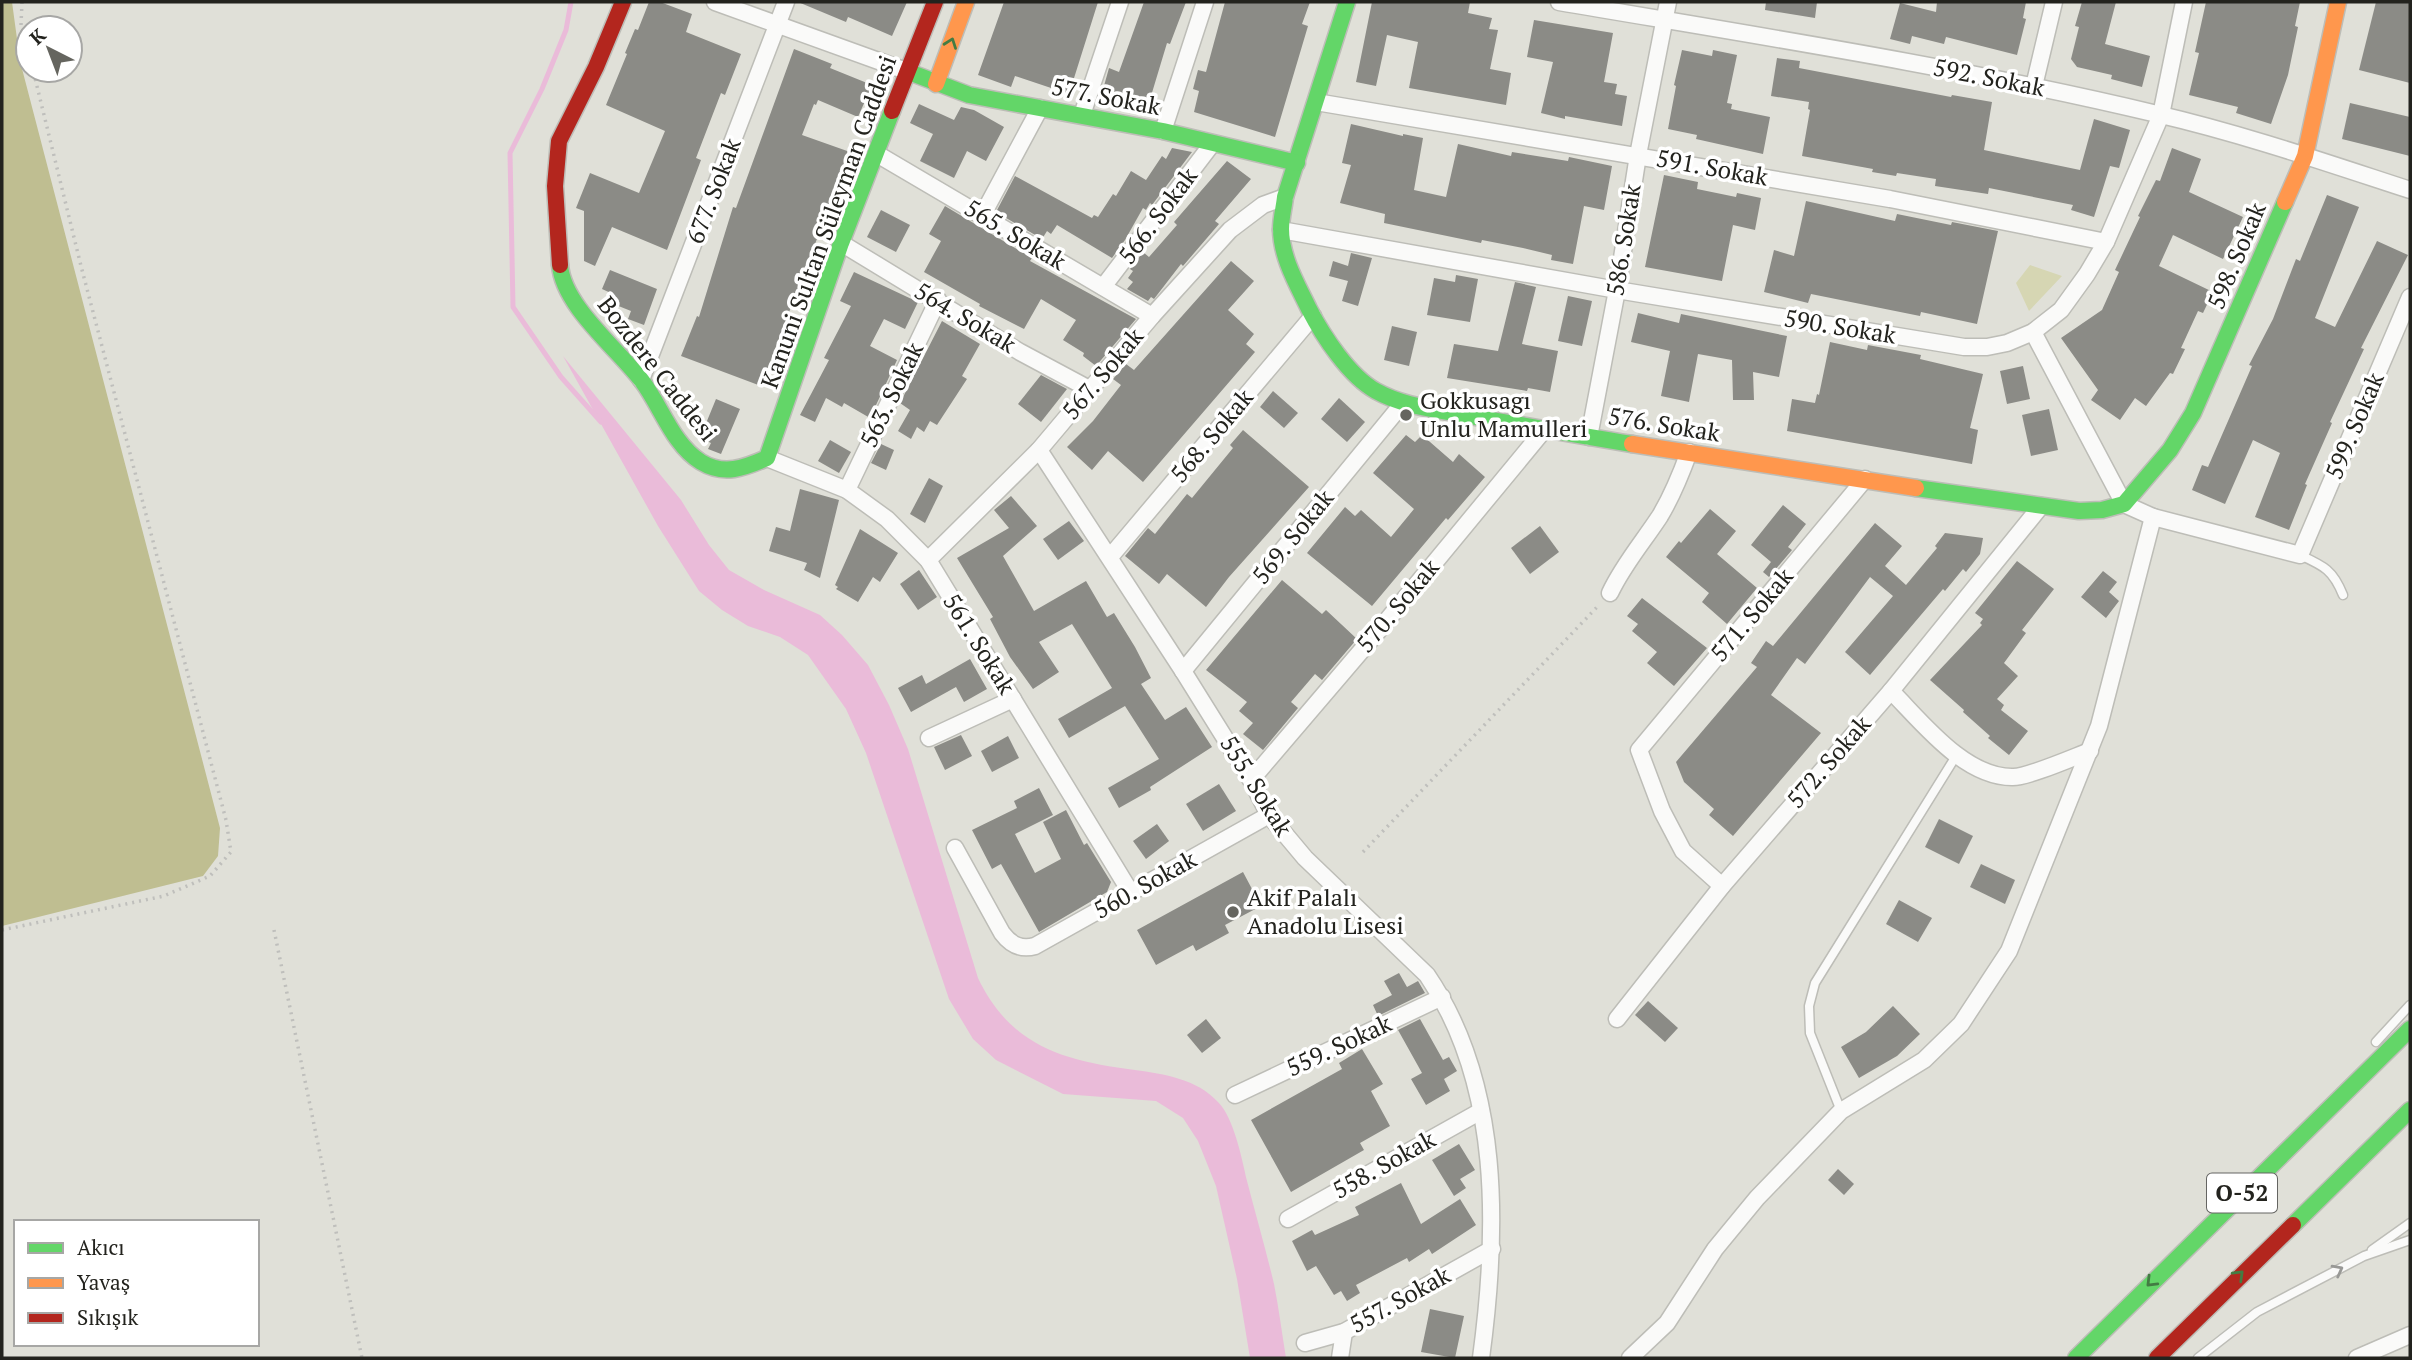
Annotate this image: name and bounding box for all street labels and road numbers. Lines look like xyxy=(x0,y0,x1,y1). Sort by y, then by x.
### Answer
street label: Kanuni Sultan Süleyman Caddesi xyxy=(753,51,903,393)
street label: 592. Sokak xyxy=(1931,51,2048,104)
street label: 577. Sokak xyxy=(1049,70,1164,122)
street label: 677. Sokak xyxy=(678,133,748,248)
street label: 591. Sokak xyxy=(1654,141,1771,193)
street label: 566. Sokak xyxy=(1110,160,1204,270)
street label: 586. Sokak xyxy=(1598,181,1648,298)
street label: 565. Sokak xyxy=(959,191,1073,277)
street label: 598. Sokak xyxy=(2199,197,2273,314)
street label: 564. Sokak xyxy=(909,274,1023,360)
street label: Bozdere Caddesi xyxy=(591,289,725,448)
street label: 590. Sokak xyxy=(1782,301,1899,351)
street label: 567. Sokak xyxy=(1054,320,1150,426)
street label: 563. Sokak xyxy=(852,336,931,452)
street label: 599. Sokak xyxy=(2317,367,2391,484)
street label: 568. Sokak xyxy=(1163,381,1260,489)
street label: 576. Sokak xyxy=(1606,399,1723,449)
street label: 569. Sokak xyxy=(1244,482,1341,590)
street label: 570. Sokak xyxy=(1349,551,1446,659)
street label: 571. Sokak xyxy=(1703,560,1800,668)
street label: 561. Sokak xyxy=(936,587,1024,700)
street label: 572. Sokak xyxy=(1779,708,1878,814)
street label: 555. Sokak xyxy=(1213,729,1301,842)
street label: 560. Sokak xyxy=(1087,842,1202,926)
street label: 559. Sokak xyxy=(1281,1006,1397,1083)
street label: 558. Sokak xyxy=(1326,1122,1441,1206)
road number: O-52 xyxy=(2207,1174,2277,1212)
street label: 557. Sokak xyxy=(1343,1258,1456,1340)

